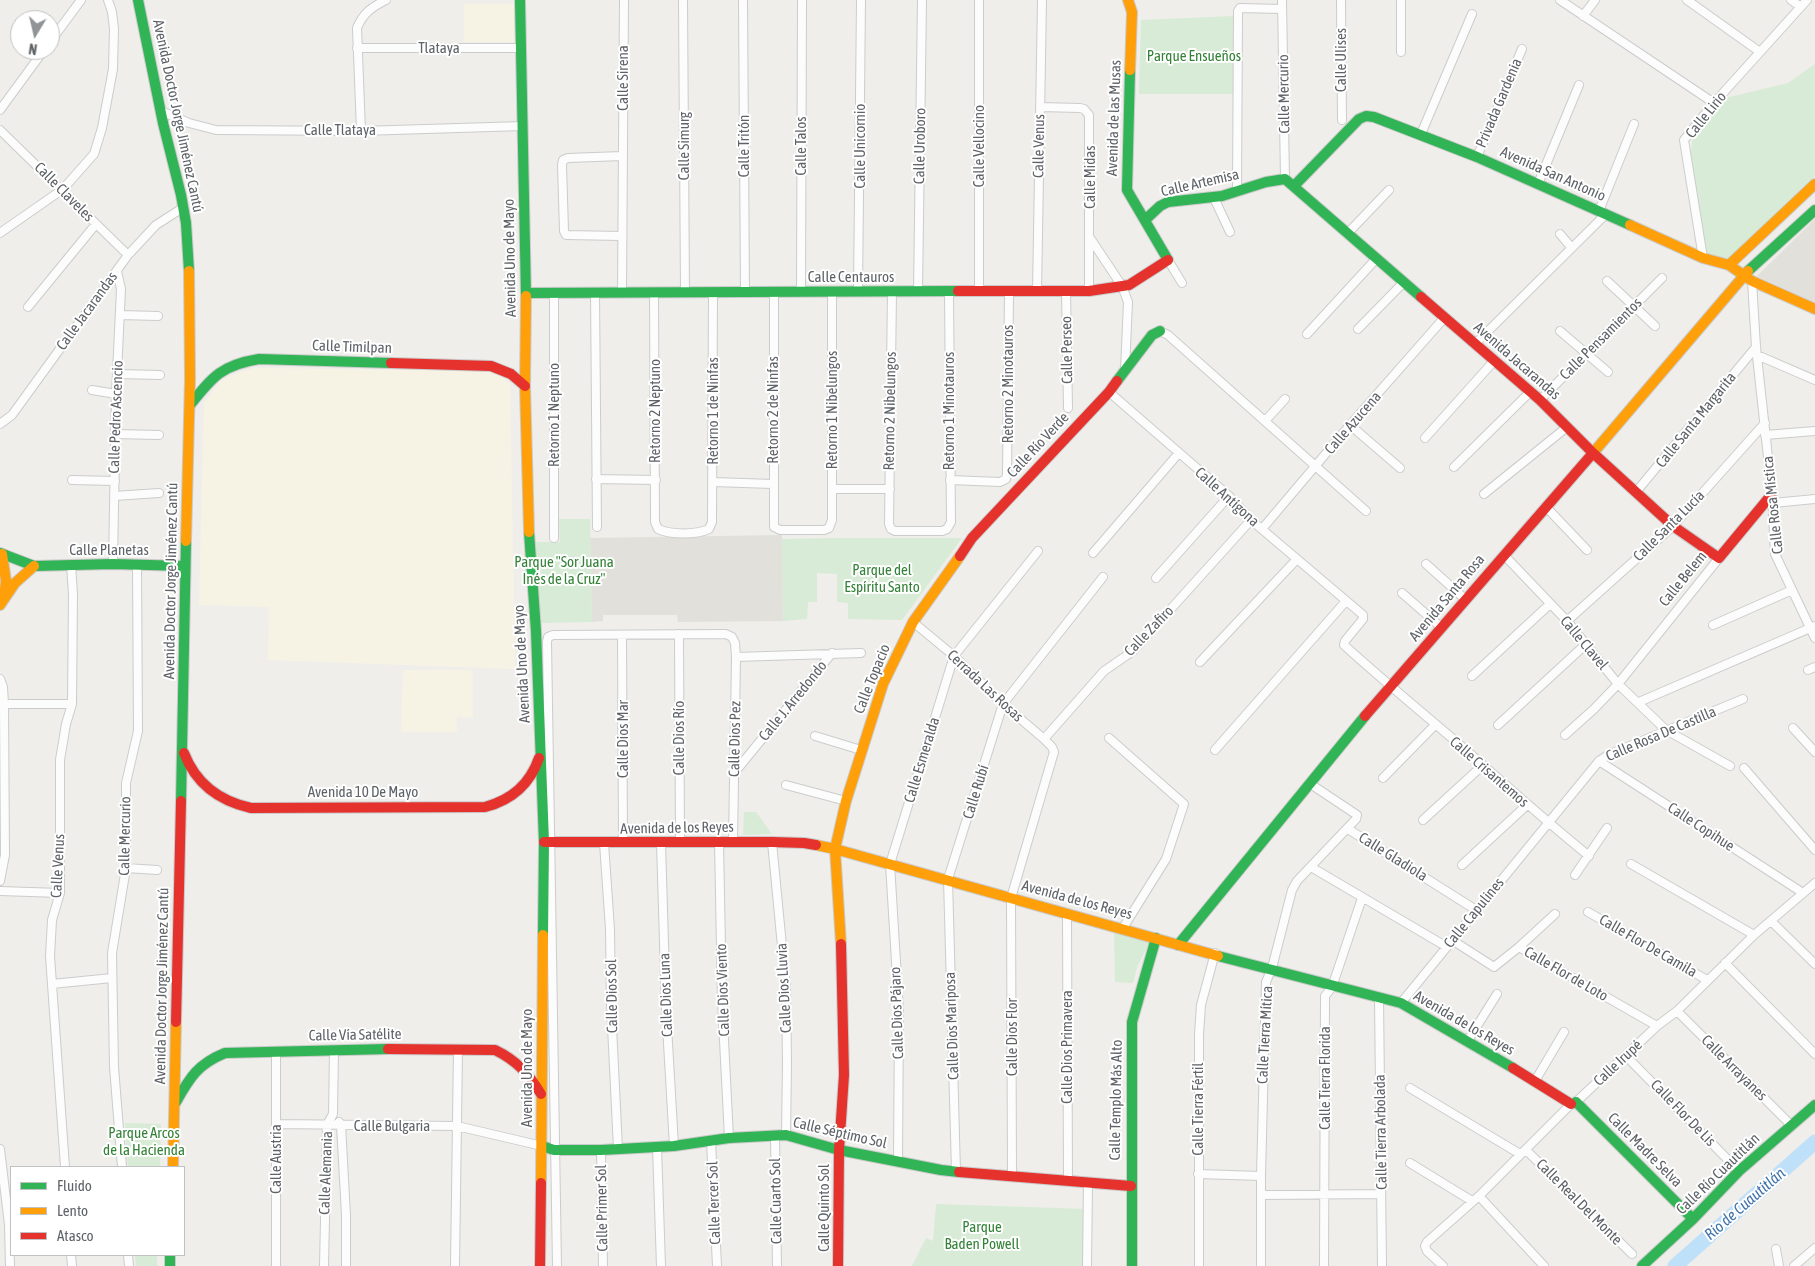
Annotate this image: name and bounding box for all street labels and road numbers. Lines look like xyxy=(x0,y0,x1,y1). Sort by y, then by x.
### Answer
street label: Avenida Doctor Jorge Jiménez Cantú xyxy=(149,18,207,214)
street label: Calle Ulises xyxy=(1332,28,1350,92)
street label: Tlataya xyxy=(418,39,460,57)
street label: Calle Sirena xyxy=(614,45,632,111)
street label: Calle Mercurio xyxy=(1274,54,1294,134)
street label: Privada Gardenia xyxy=(1472,56,1526,150)
street label: Avenida de las Musas xyxy=(1103,60,1125,176)
street label: Calle Lirio xyxy=(1682,88,1730,142)
street label: Calle Unicornio xyxy=(851,104,869,188)
street label: Calle Vellocino xyxy=(970,105,988,187)
street label: Calle Uroboro xyxy=(910,108,930,184)
street label: Calle Simurg xyxy=(675,112,693,180)
street label: Calle Venus xyxy=(1029,114,1049,178)
street label: Calle Tritón xyxy=(735,115,753,177)
street label: Calle Talos xyxy=(792,116,810,176)
street label: Calle Tlataya xyxy=(304,121,376,139)
street label: Avenida San Antonio xyxy=(1498,143,1608,205)
street label: Calle Midas xyxy=(1081,145,1099,209)
street label: Calle Claveles xyxy=(30,158,98,226)
street label: Calle Artemisa xyxy=(1159,165,1241,201)
street label: Avenida Uno de Mayo xyxy=(500,199,520,317)
street label: Calle Jacarandas xyxy=(53,268,121,354)
street label: Calle Centauros xyxy=(808,268,894,286)
street label: Calle Pensamientos xyxy=(1556,294,1646,384)
street label: Calle Perseo xyxy=(1057,316,1077,384)
street label: Avenida Jacarandas xyxy=(1470,318,1564,404)
street label: Retorno 2 Minotauros xyxy=(999,325,1017,443)
street label: Calle Timilpan xyxy=(312,337,392,357)
street label: Retorno 1 Nibelungos xyxy=(823,351,841,469)
street label: Retorno 2 Nibelungos xyxy=(880,352,900,470)
street label: Retorno 1 Minotauros xyxy=(940,352,958,470)
street label: Retorno 2 de Ninfas xyxy=(764,356,782,464)
street label: Retorno 1 de Ninfas xyxy=(704,357,722,465)
street label: Retorno 2 Neptuno xyxy=(646,359,664,463)
street label: Calle Pedro Ascencio xyxy=(105,360,127,474)
street label: Retorno 1 Neptuno xyxy=(545,363,563,467)
street label: Calle Santa Margarita xyxy=(1652,369,1740,471)
street label: Calle Azucena xyxy=(1321,388,1385,458)
street label: Calle Río Verde xyxy=(1003,409,1073,481)
street label: Calle Rosa Mística xyxy=(1759,455,1787,555)
street label: Calle Antígona xyxy=(1191,463,1263,531)
street label: Avenida Doctor Jorge Jiménez Cantú xyxy=(160,483,182,679)
street label: Calle Santa Lucía xyxy=(1630,487,1708,565)
street label: Calle Planetas xyxy=(69,541,149,559)
street label: Calle Belem xyxy=(1655,548,1711,610)
street label: Avenida Santa Rosa xyxy=(1405,551,1489,645)
street label: Calle Zafiro xyxy=(1121,602,1177,660)
street label: Avenida Uno de Mayo xyxy=(510,604,534,724)
street label: Calle Clavel xyxy=(1556,612,1612,674)
street label: Calle Topacio xyxy=(850,642,894,716)
street label: Cerrada Las Rosas xyxy=(943,646,1027,726)
street label: Calle J. Arredondo xyxy=(755,657,831,745)
street label: Calle Dios Mar xyxy=(614,700,632,778)
street label: Calle Dios Río xyxy=(670,701,688,775)
street label: Calle Dios Pez xyxy=(725,701,745,777)
street label: Calle Rosa De Castilla xyxy=(1603,703,1719,765)
street label: Calle Esmeralda xyxy=(900,715,944,805)
street label: Calle Crisantemos xyxy=(1446,733,1532,811)
street label: Calle Rubí xyxy=(959,763,993,821)
street label: Avenida 10 De Mayo xyxy=(308,783,418,801)
street label: Calle Mercurio xyxy=(115,796,135,876)
street label: Calle Copihue xyxy=(1664,799,1738,855)
street label: Avenida de los Reyes xyxy=(620,818,734,838)
street label: Calle Gladiola xyxy=(1355,829,1431,885)
street label: Calle Venus xyxy=(47,834,69,898)
street label: Calle Capulines xyxy=(1440,874,1508,952)
street label: Avenida de los Reyes xyxy=(1020,877,1134,923)
street label: Avenida Doctor Jorge Jiménez Cantú xyxy=(151,888,173,1084)
street label: Calle Flor De Camila xyxy=(1596,911,1700,981)
street label: Calle Dios Lluvia xyxy=(773,942,795,1034)
street label: Calle Dios Viento xyxy=(712,943,734,1037)
street label: Calle Flor de Loto xyxy=(1521,943,1611,1005)
street label: Calle Dios Luna xyxy=(656,953,676,1037)
street label: Calle Dios Sol xyxy=(602,959,622,1033)
street label: Calle Dios Pájaro xyxy=(886,966,908,1060)
street label: Calle Dios Mariposa xyxy=(941,972,963,1080)
street label: Calle Tierra Mítica xyxy=(1253,985,1277,1085)
street label: Avenida de los Reyes xyxy=(1410,987,1518,1059)
street label: Calle Dios Primavera xyxy=(1058,990,1076,1104)
street label: Calle Dios Flor xyxy=(1003,998,1021,1076)
street label: Avenida Uno de Mayo xyxy=(518,1009,536,1127)
street label: Calle Vía Satélite xyxy=(308,1025,402,1045)
street label: Calle Tierra Florida xyxy=(1316,1026,1334,1130)
street label: Calle Arrayanes xyxy=(1697,1031,1771,1105)
street label: Calle Irupé xyxy=(1590,1036,1646,1090)
street label: Calle Templo Más Alto xyxy=(1106,1040,1126,1160)
street label: Calle Tierra Fértil xyxy=(1189,1062,1207,1156)
street label: Calle Tierra Arbolada xyxy=(1371,1074,1391,1190)
street label: Calle Flor De Lis xyxy=(1647,1076,1719,1150)
street label: Calle Madre Selva xyxy=(1604,1109,1686,1191)
street label: Calle Séptimo Sol xyxy=(791,1113,889,1153)
street label: Calle Bulgaria xyxy=(354,1117,430,1135)
street label: Calle Austria xyxy=(267,1124,285,1194)
street label: Calle Río Cuautitlán xyxy=(1673,1130,1763,1218)
street label: Calle Alemania xyxy=(316,1131,336,1215)
street label: Calle Real Del Monte xyxy=(1532,1155,1626,1249)
street label: Calle Cuarto Sol xyxy=(766,1158,786,1244)
street label: Calle Tercer Sol xyxy=(704,1161,724,1245)
street label: Calle Primer Sol xyxy=(592,1164,612,1252)
street label: Calle Quinto Sol xyxy=(815,1164,833,1252)

